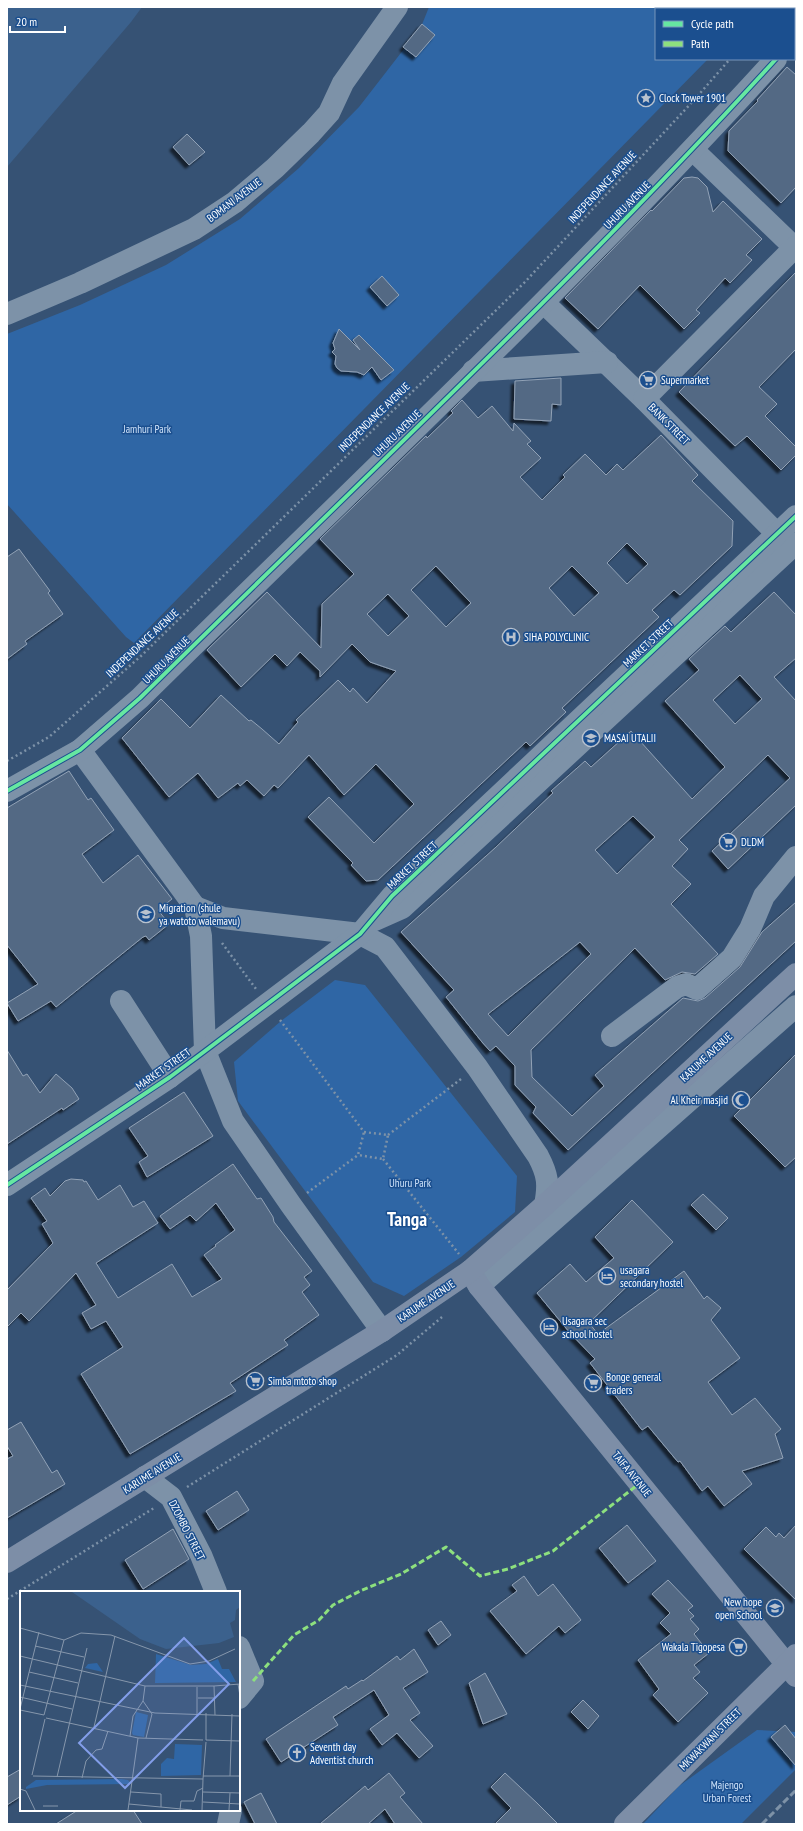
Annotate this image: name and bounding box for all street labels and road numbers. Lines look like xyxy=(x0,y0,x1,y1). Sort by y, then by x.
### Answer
street label: INDEPENDANCE AVENUE xyxy=(565,148,639,226)
street label: BOMANI AVENUE xyxy=(204,175,264,225)
street label: UHURU AVENUE xyxy=(601,178,654,232)
street label: INDEPENDANCE AVENUE xyxy=(335,379,413,455)
street label: BANK STREET xyxy=(645,400,693,448)
street label: UHURU AVENUE xyxy=(370,406,424,459)
street label: INDEPENDANCE AVENUE xyxy=(103,606,181,680)
street label: MARKET STREET xyxy=(620,616,676,670)
street label: UHURU AVENUE xyxy=(139,633,193,687)
street label: MARKET STREET xyxy=(384,838,440,892)
street label: KARUME AVENUE xyxy=(677,1029,735,1085)
street label: MARKET STREET xyxy=(133,1045,193,1093)
street label: KARUME AVENUE xyxy=(395,1277,458,1325)
street label: TAIFA AVENUE xyxy=(609,1448,655,1500)
street label: KARUME AVENUE xyxy=(120,1449,184,1496)
street label: DZOMBO STREET xyxy=(166,1497,208,1563)
street label: MKWAKWANI STREET xyxy=(676,1705,744,1773)

